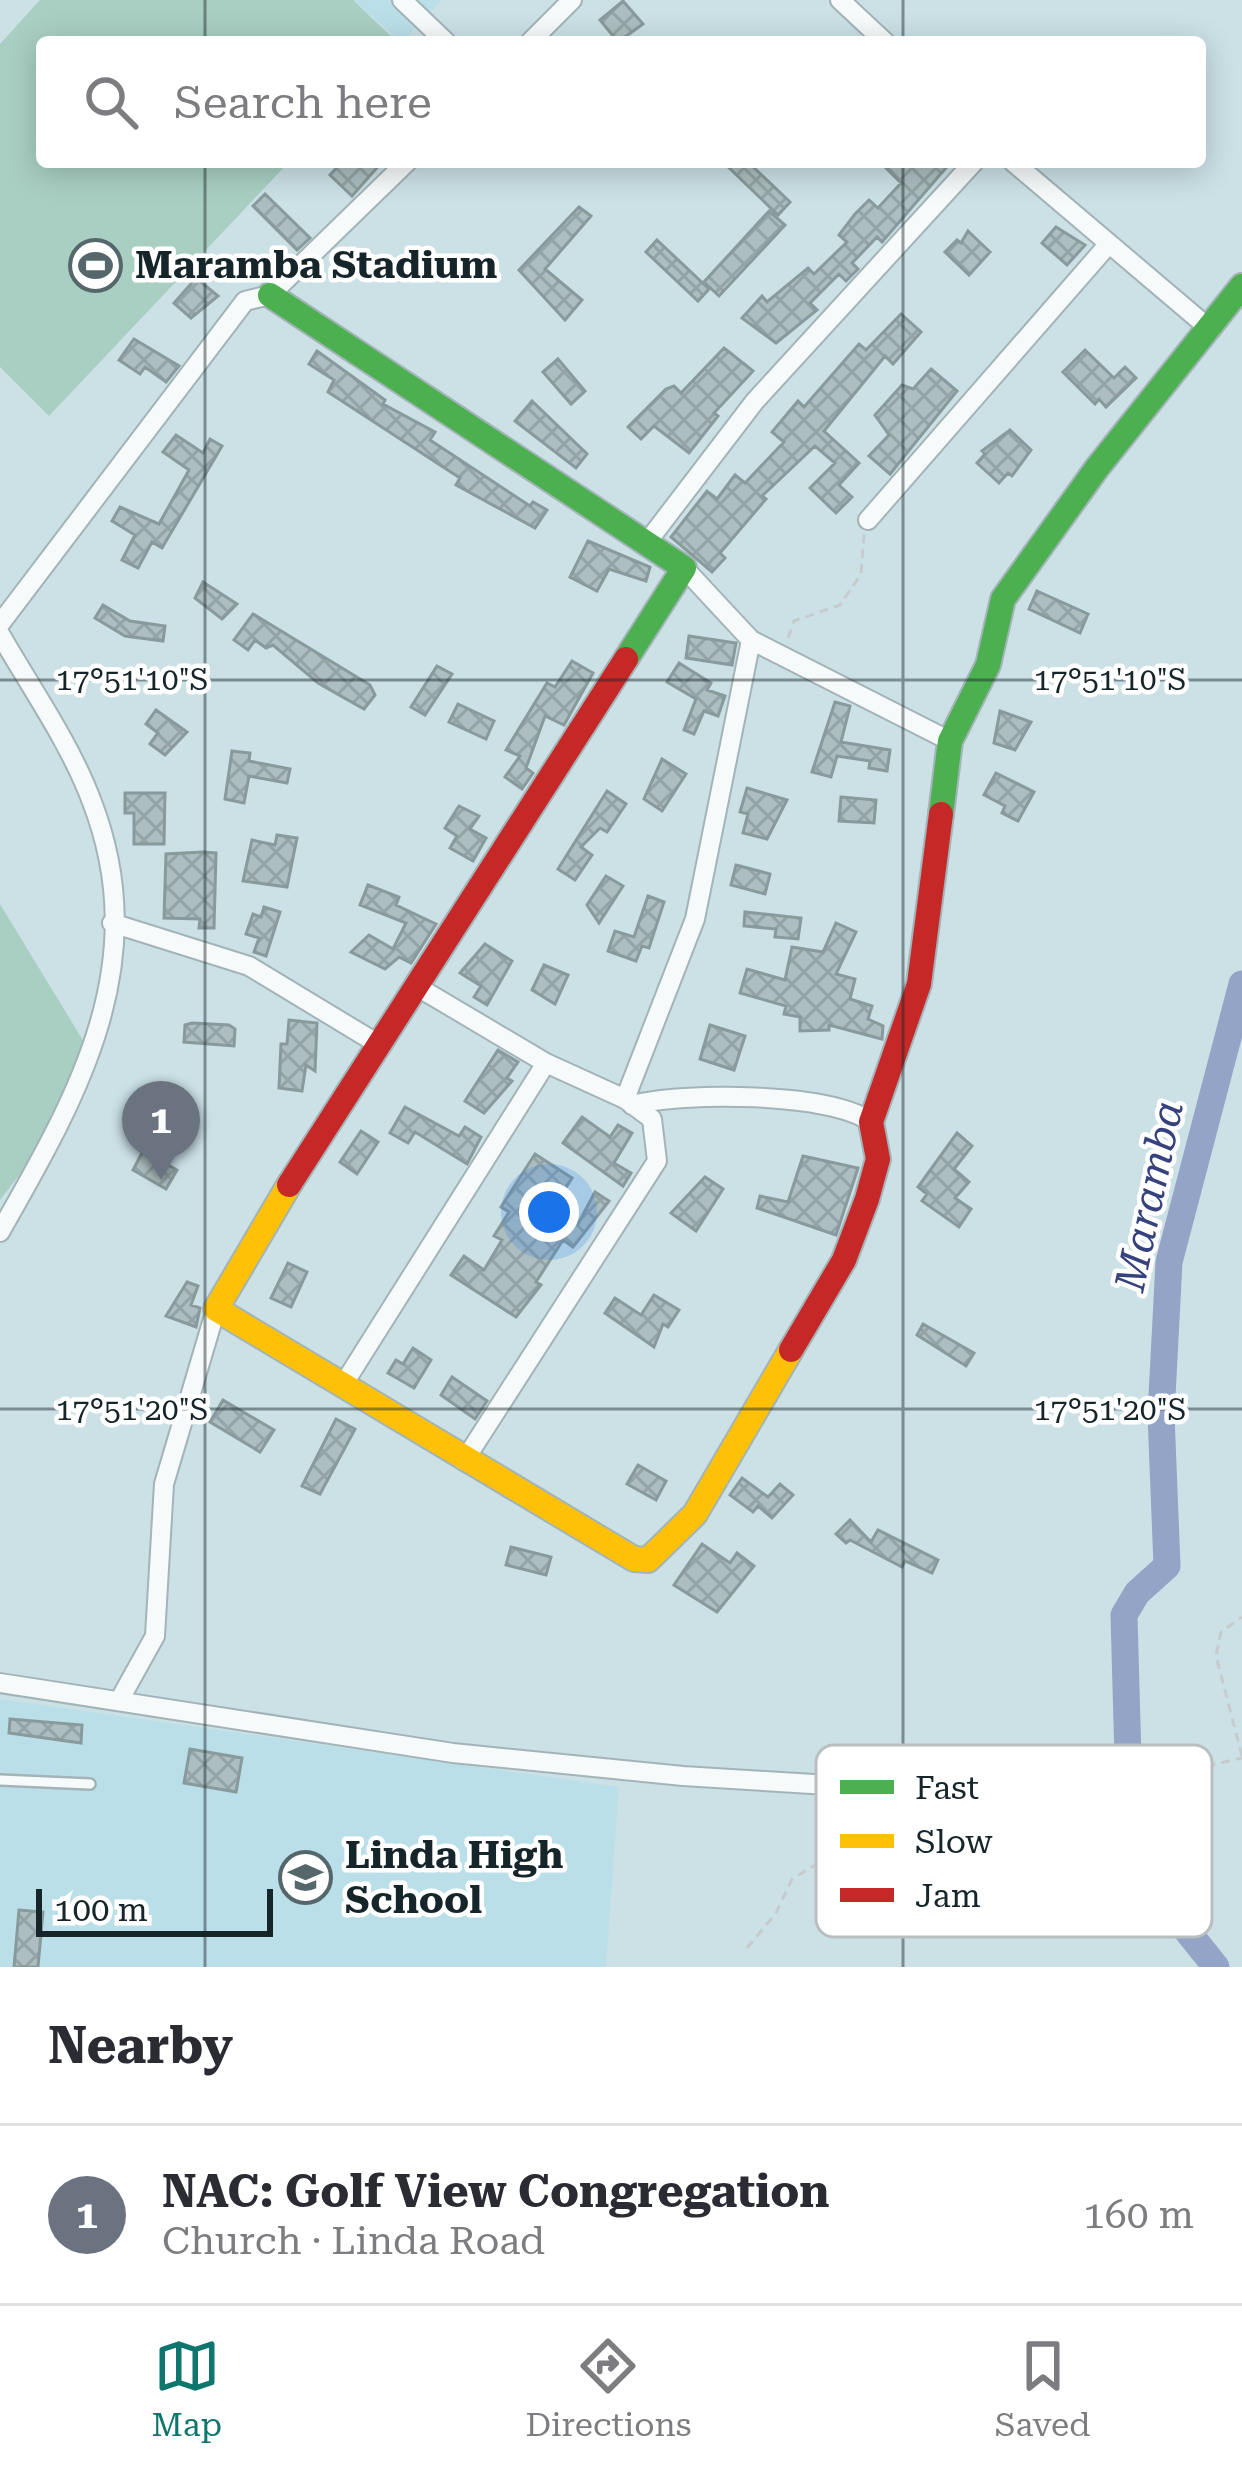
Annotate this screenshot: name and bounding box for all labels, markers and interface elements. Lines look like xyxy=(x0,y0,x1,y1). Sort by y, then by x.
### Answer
search box xyxy=(36,36,1206,168)
icon: search xyxy=(78,69,144,135)
text: Search here xyxy=(174,76,432,129)
sports icon: Maramba Stadium xyxy=(68,237,124,293)
place label: Maramba Stadium xyxy=(135,242,497,288)
text: 17°51'10"S xyxy=(56,662,208,697)
text: 17°51'10"S xyxy=(1034,662,1186,697)
pin: 1 xyxy=(122,1081,200,1180)
water label: Maramba xyxy=(1105,1096,1193,1297)
your location xyxy=(519,1182,579,1242)
text: 17°51'20"S xyxy=(56,1392,208,1427)
text: 17°51'20"S xyxy=(1034,1392,1186,1427)
legend xyxy=(816,1745,1212,1937)
text: Fast xyxy=(915,1768,979,1807)
text: Slow xyxy=(915,1822,993,1861)
place label: Linda High School xyxy=(345,1832,563,1923)
school or university icon: Linda High School xyxy=(278,1849,334,1905)
text: Jam xyxy=(915,1876,981,1915)
scale bar xyxy=(36,1883,273,1936)
text: 100 m xyxy=(54,1890,148,1929)
text: Nearby xyxy=(48,2016,233,2075)
text: NAC: Golf View Congregation xyxy=(162,2165,829,2218)
text: 1 xyxy=(76,2192,98,2238)
text: 160 m xyxy=(1083,2192,1194,2238)
text: Church · Linda Road xyxy=(162,2218,545,2264)
tab: Map xyxy=(152,2333,222,2444)
tab: Directions xyxy=(525,2333,691,2444)
tab: Saved xyxy=(995,2333,1090,2444)

